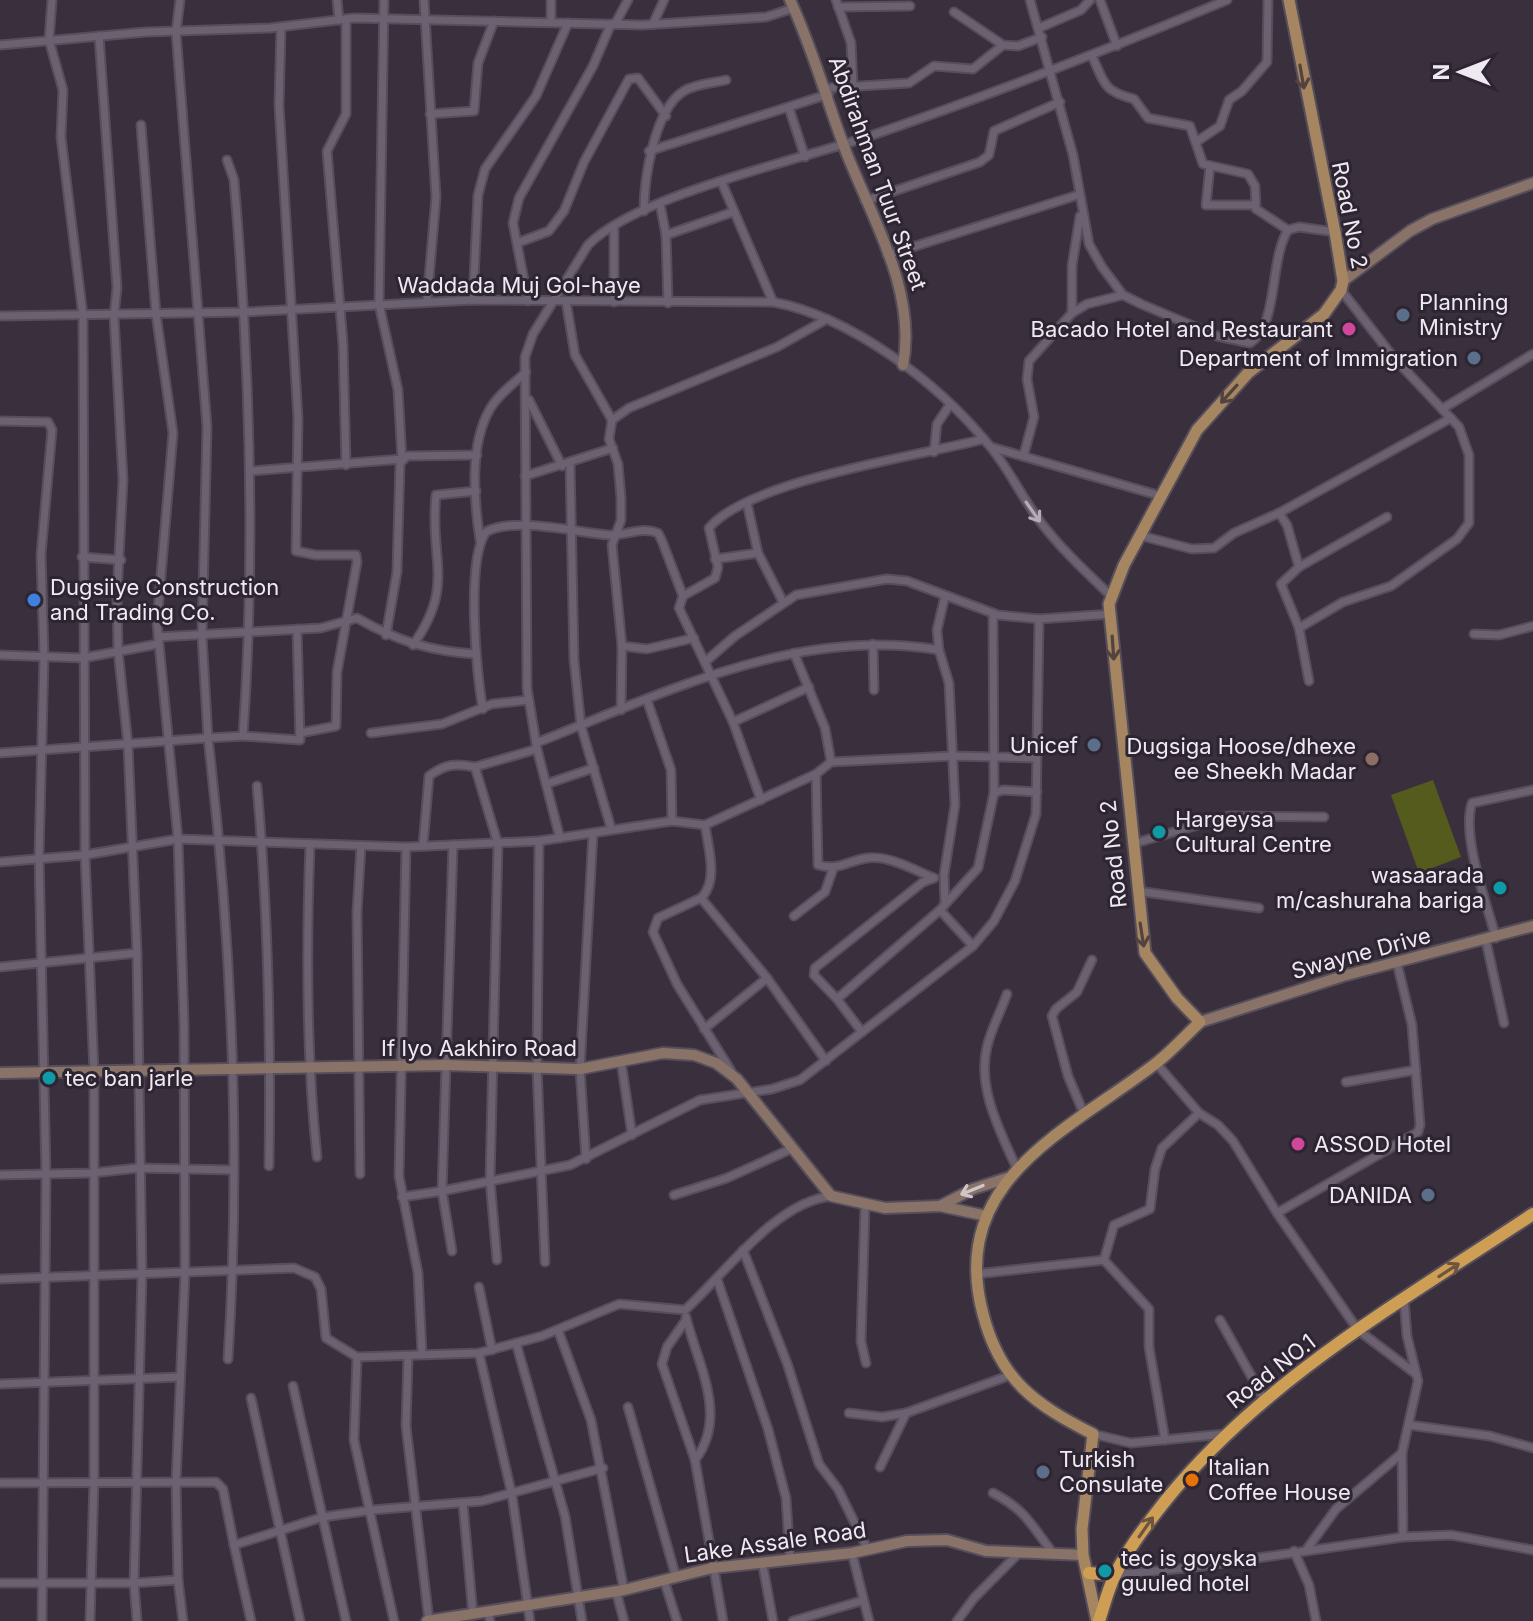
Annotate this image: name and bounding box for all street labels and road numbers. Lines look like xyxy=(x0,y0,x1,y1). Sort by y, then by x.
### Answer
street label: Abdirahman Tuur Street xyxy=(824,52,932,294)
street label: Road No 2 xyxy=(1327,159,1373,271)
street label: Waddada Muj Gol-haye xyxy=(397,272,641,298)
street label: Road No 2 xyxy=(1094,799,1132,909)
street label: Swayne Drive xyxy=(1289,922,1433,984)
street label: If Iyo Aakhiro Road xyxy=(381,1035,577,1061)
street label: Road NO.1 xyxy=(1222,1328,1320,1414)
street label: Lake Assale Road xyxy=(682,1516,868,1568)

